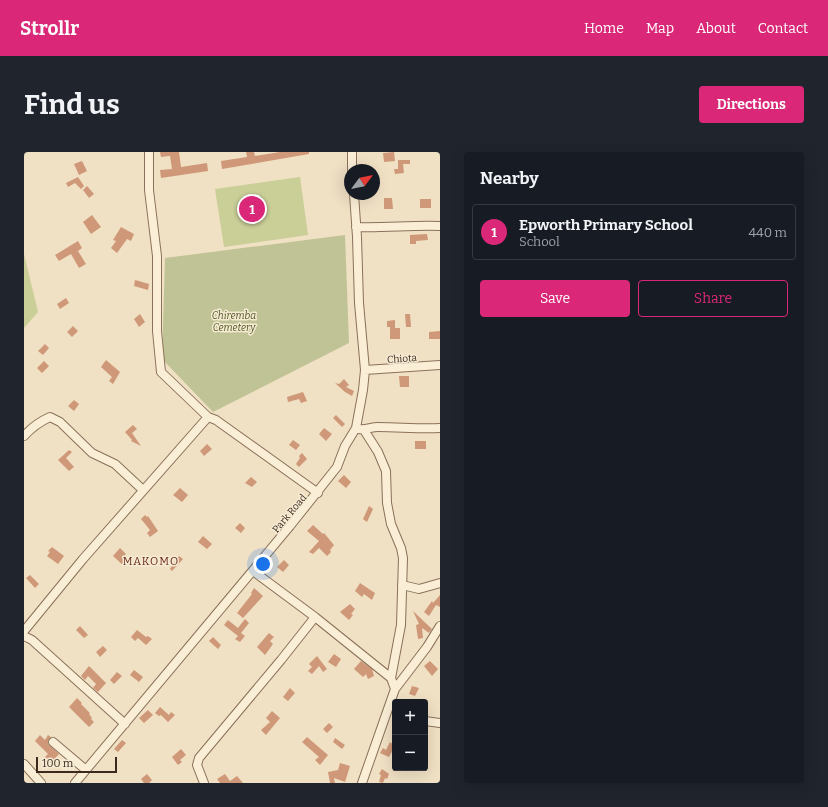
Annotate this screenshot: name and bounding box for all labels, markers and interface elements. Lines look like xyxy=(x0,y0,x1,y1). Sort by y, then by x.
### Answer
text: Strollr xyxy=(20,17,79,40)
text: Home xyxy=(584,20,624,37)
text: Map xyxy=(646,20,674,37)
text: About xyxy=(696,20,736,37)
text: Contact xyxy=(758,20,808,37)
button: Directions xyxy=(699,86,804,123)
text: Find us xyxy=(24,88,120,121)
north arrow xyxy=(344,164,380,200)
text: Nearby xyxy=(480,168,539,189)
pin: 1 xyxy=(239,194,265,224)
text: Epworth Primary School xyxy=(519,216,693,234)
text: 1 xyxy=(491,225,497,240)
text: 440 m xyxy=(748,225,787,240)
text: School xyxy=(519,234,560,249)
button: Save xyxy=(480,280,630,317)
button: Share xyxy=(638,280,788,317)
park label: Chiremba Cemetery xyxy=(212,310,256,334)
street label: Chiota xyxy=(387,352,418,366)
street label: Park Road xyxy=(270,492,309,535)
your location xyxy=(253,554,273,574)
district label: MAKOMO xyxy=(123,555,179,568)
map controls xyxy=(392,699,428,771)
button: + xyxy=(392,699,428,735)
button: − xyxy=(392,735,428,771)
scale bar xyxy=(36,755,117,774)
text: 100 m xyxy=(42,757,73,770)

